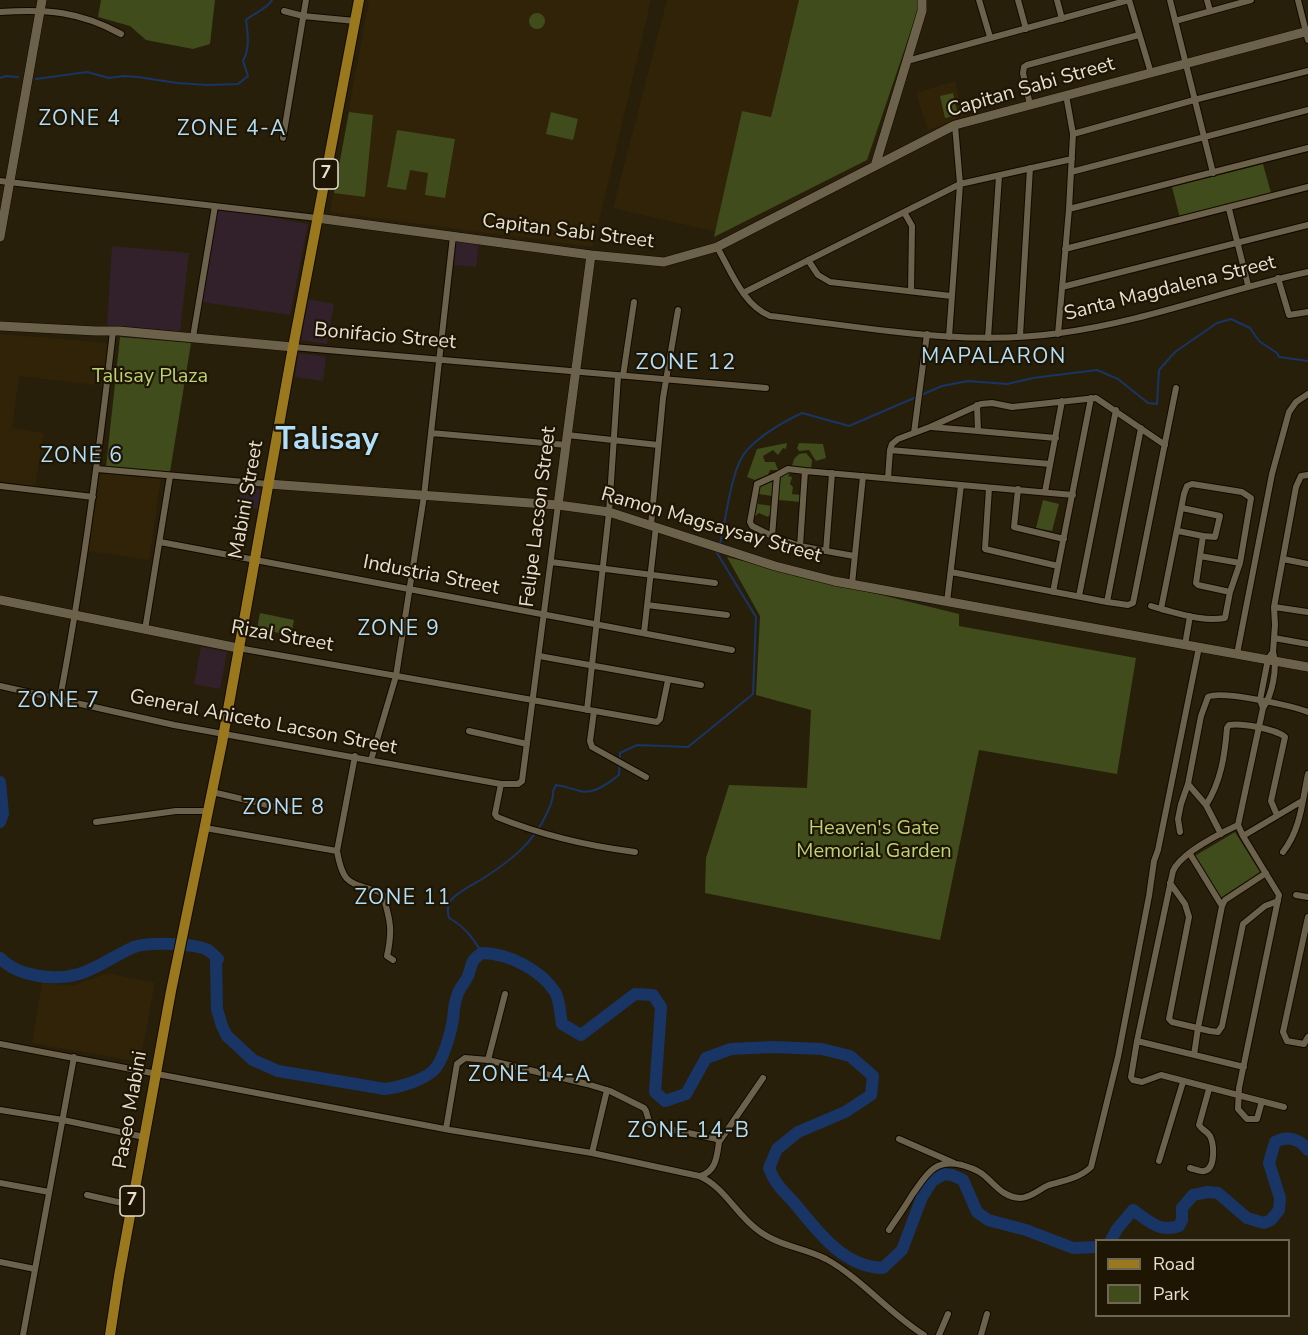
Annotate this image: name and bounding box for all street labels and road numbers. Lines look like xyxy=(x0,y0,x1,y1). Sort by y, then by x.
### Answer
street label: Capitan Sabi Street xyxy=(945,53,1117,123)
road number: 7 xyxy=(314,159,338,189)
street label: Capitan Sabi Street xyxy=(481,210,655,254)
street label: Santa Magdalena Street xyxy=(1062,251,1278,327)
street label: Bonifacio Street xyxy=(313,319,457,355)
street label: Felipe Lacson Street xyxy=(516,425,562,609)
street label: Mabini Street xyxy=(225,439,269,561)
street label: Ramon Magsaysay Street xyxy=(598,483,824,569)
street label: Industria Street xyxy=(361,551,501,601)
street label: Rizal Street xyxy=(229,616,335,658)
street label: General Aniceto Lacson Street xyxy=(127,685,399,761)
street label: Paseo Mabini xyxy=(109,1049,153,1171)
road number: 7 xyxy=(120,1186,144,1216)

